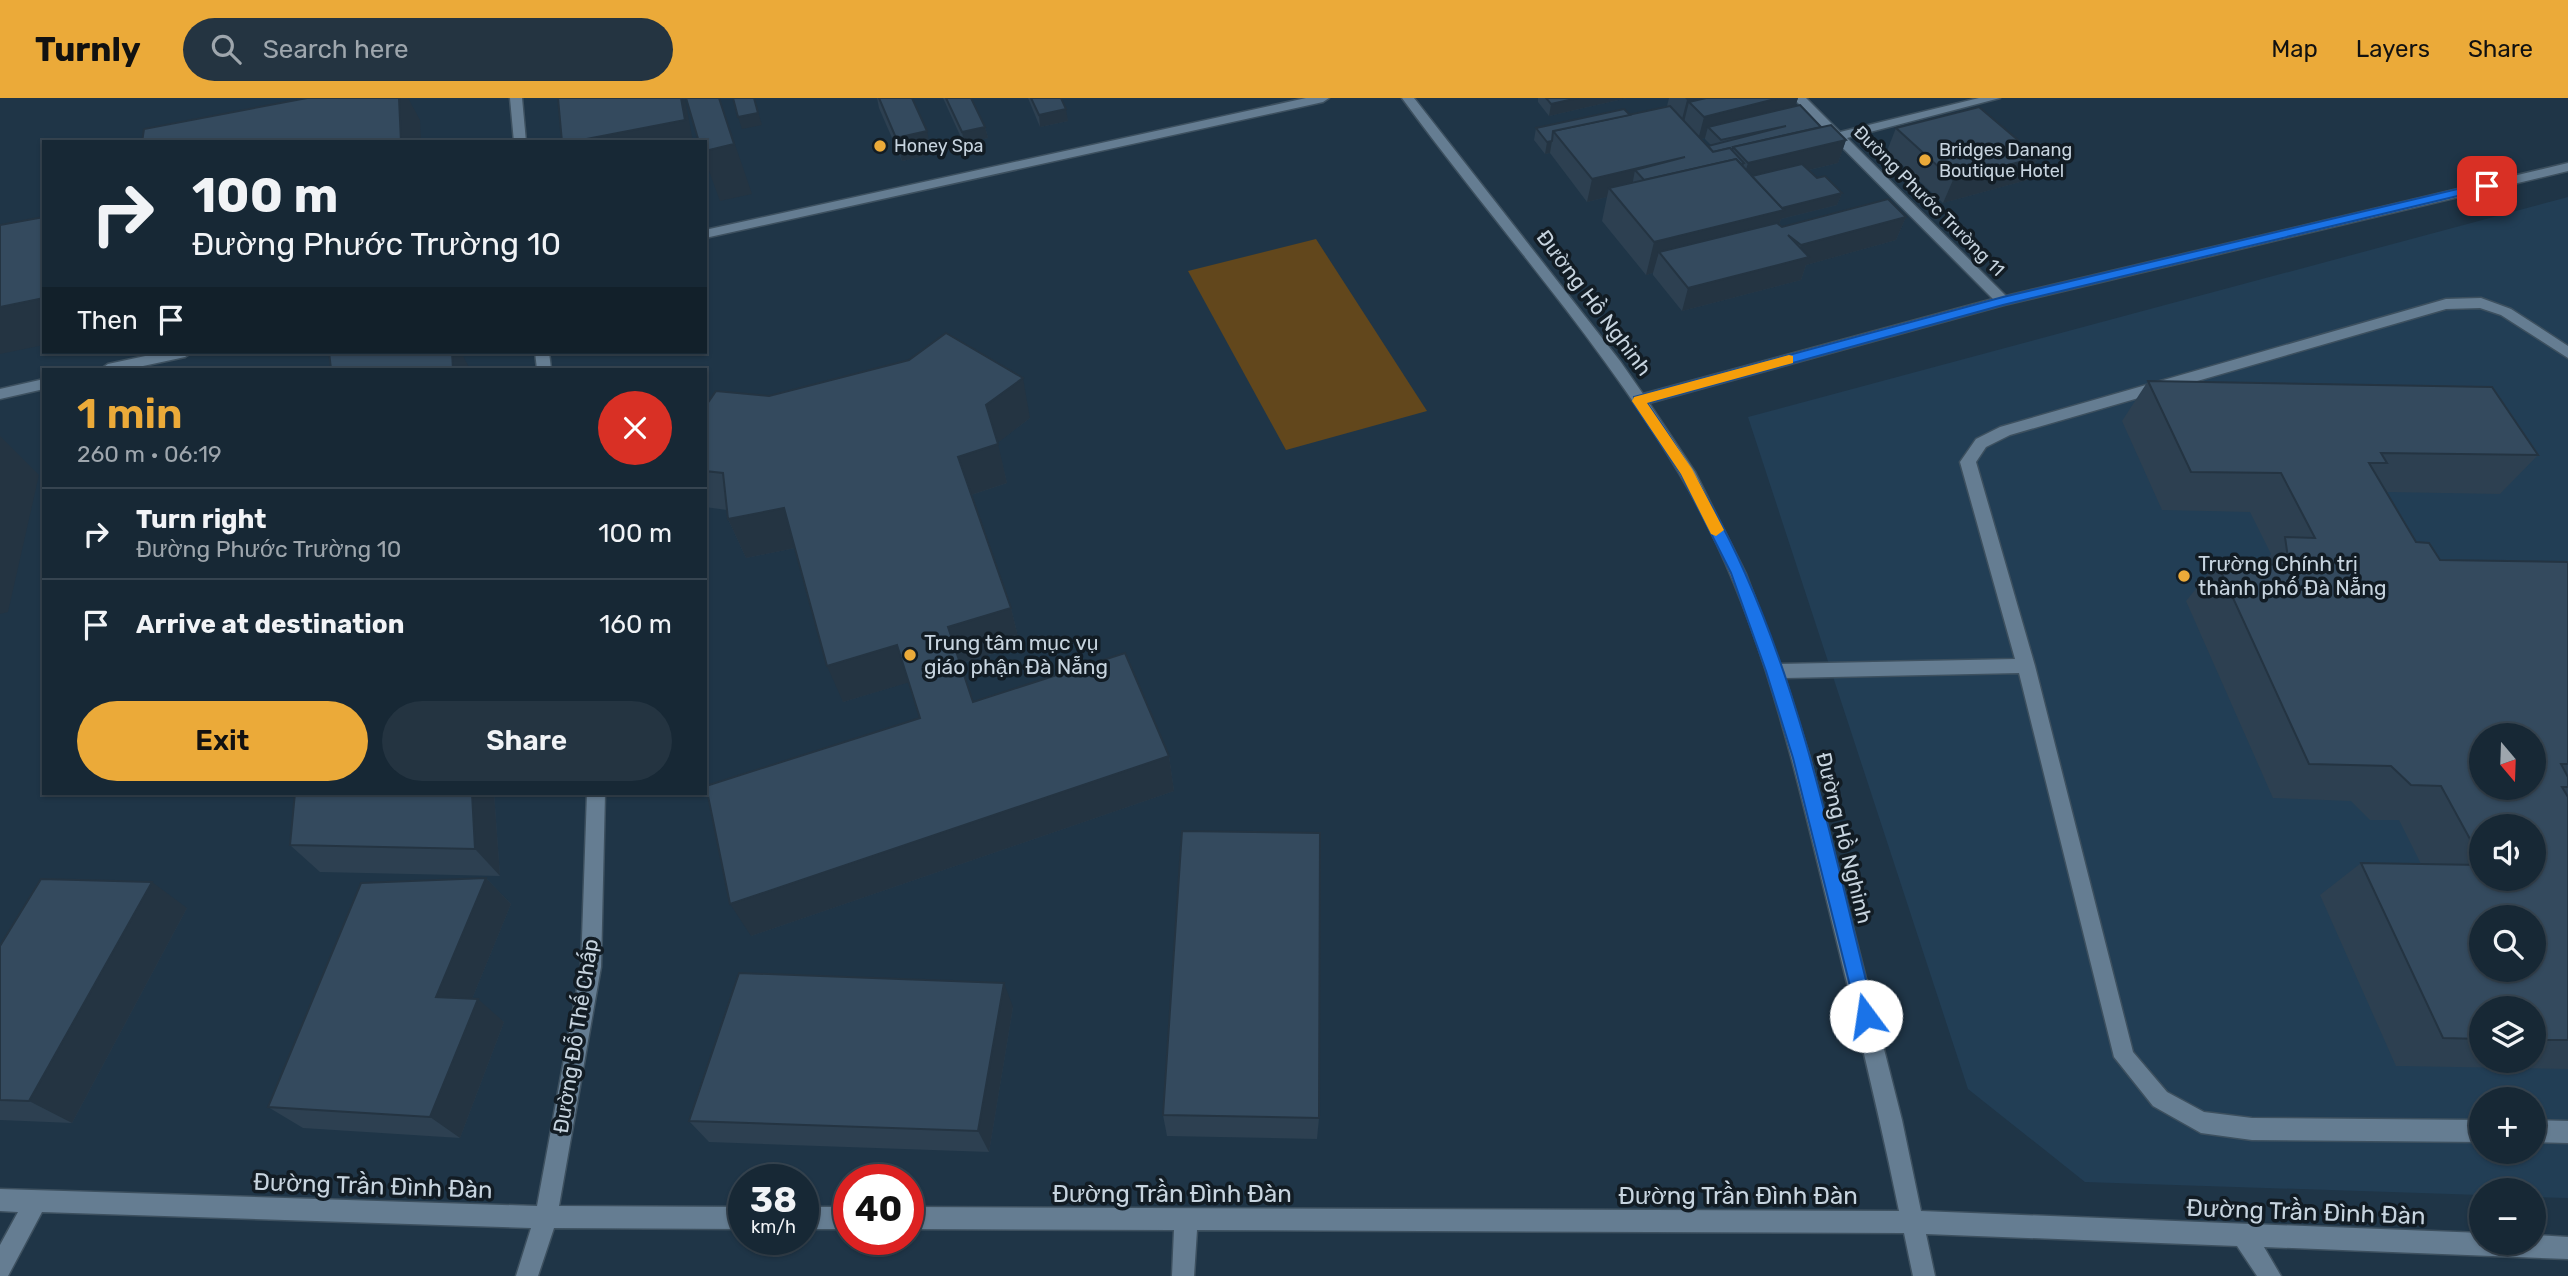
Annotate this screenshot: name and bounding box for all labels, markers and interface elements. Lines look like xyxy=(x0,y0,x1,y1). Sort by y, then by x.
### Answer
search box xyxy=(183,18,673,81)
text: Turnly xyxy=(35,30,141,69)
icon: search xyxy=(207,30,245,68)
text: Search here xyxy=(263,34,409,65)
text: Map xyxy=(2271,35,2318,63)
text: Layers xyxy=(2356,35,2430,63)
text: Share xyxy=(2468,35,2533,63)
street label: Đường Phước Trường 11 xyxy=(1849,121,2009,281)
place label: Honey Spa xyxy=(894,135,984,157)
marker: Honey Spa xyxy=(872,138,888,154)
place label: Bridges Danang Boutique Hotel xyxy=(1939,139,2072,182)
marker: Bridges Danang Boutique Hotel xyxy=(1917,152,1933,168)
pin xyxy=(2457,156,2517,216)
text: 100 m xyxy=(192,166,338,224)
icon: arrive xyxy=(2468,167,2506,205)
icon: right xyxy=(77,168,168,259)
text: Đường Phước Trường 10 xyxy=(192,225,561,263)
street label: Đường Hồ Nghinh xyxy=(1532,225,1657,380)
icon: arrive xyxy=(152,301,190,339)
text: Then xyxy=(77,305,138,336)
text: 1 min xyxy=(77,389,183,439)
button: close xyxy=(598,391,672,465)
text: 260 m · 06:19 xyxy=(77,440,222,468)
text: Turn right xyxy=(136,504,266,535)
icon: right xyxy=(77,515,115,553)
text: 100 m xyxy=(598,518,672,549)
text: Đường Phước Trường 10 xyxy=(136,535,401,563)
place label: Trường Chính trị thành phố Đà Nẵng xyxy=(2198,551,2387,600)
marker: Trường Chính trị thành phố Đà Nẵng xyxy=(2176,568,2192,584)
icon: arrive xyxy=(77,606,115,644)
text: Arrive at destination xyxy=(136,609,404,640)
text: 160 m xyxy=(599,609,672,640)
place label: Trung tâm mục vụ giáo phận Đà Nẵng xyxy=(924,630,1108,679)
marker: Trung tâm mục vụ giáo phận Đà Nẵng xyxy=(902,647,918,663)
button: Exit xyxy=(77,701,368,781)
button: Share xyxy=(382,701,672,781)
north arrow xyxy=(2469,723,2546,800)
map controls xyxy=(2469,723,2546,1255)
street label: Đường Hồ Nghinh xyxy=(1811,750,1878,926)
button: sound xyxy=(2469,814,2546,891)
button: search xyxy=(2469,905,2546,982)
street label: Đường Đỗ Thế Chấp xyxy=(548,937,603,1135)
position arrow xyxy=(1829,979,1903,1053)
button: layers xyxy=(2469,996,2546,1073)
button: + xyxy=(2469,1087,2546,1164)
speed limit sign: 40 xyxy=(833,1164,924,1255)
street label: Đường Trần Đình Đàn xyxy=(253,1166,493,1204)
street label: Đường Trần Đình Đàn xyxy=(1052,1178,1292,1208)
button: − xyxy=(2469,1178,2546,1255)
text: 38 xyxy=(750,1179,797,1221)
street label: Đường Trần Đình Đàn xyxy=(1618,1180,1858,1210)
street label: Đường Trần Đình Đàn xyxy=(2186,1192,2426,1230)
text: km/h xyxy=(751,1216,796,1238)

